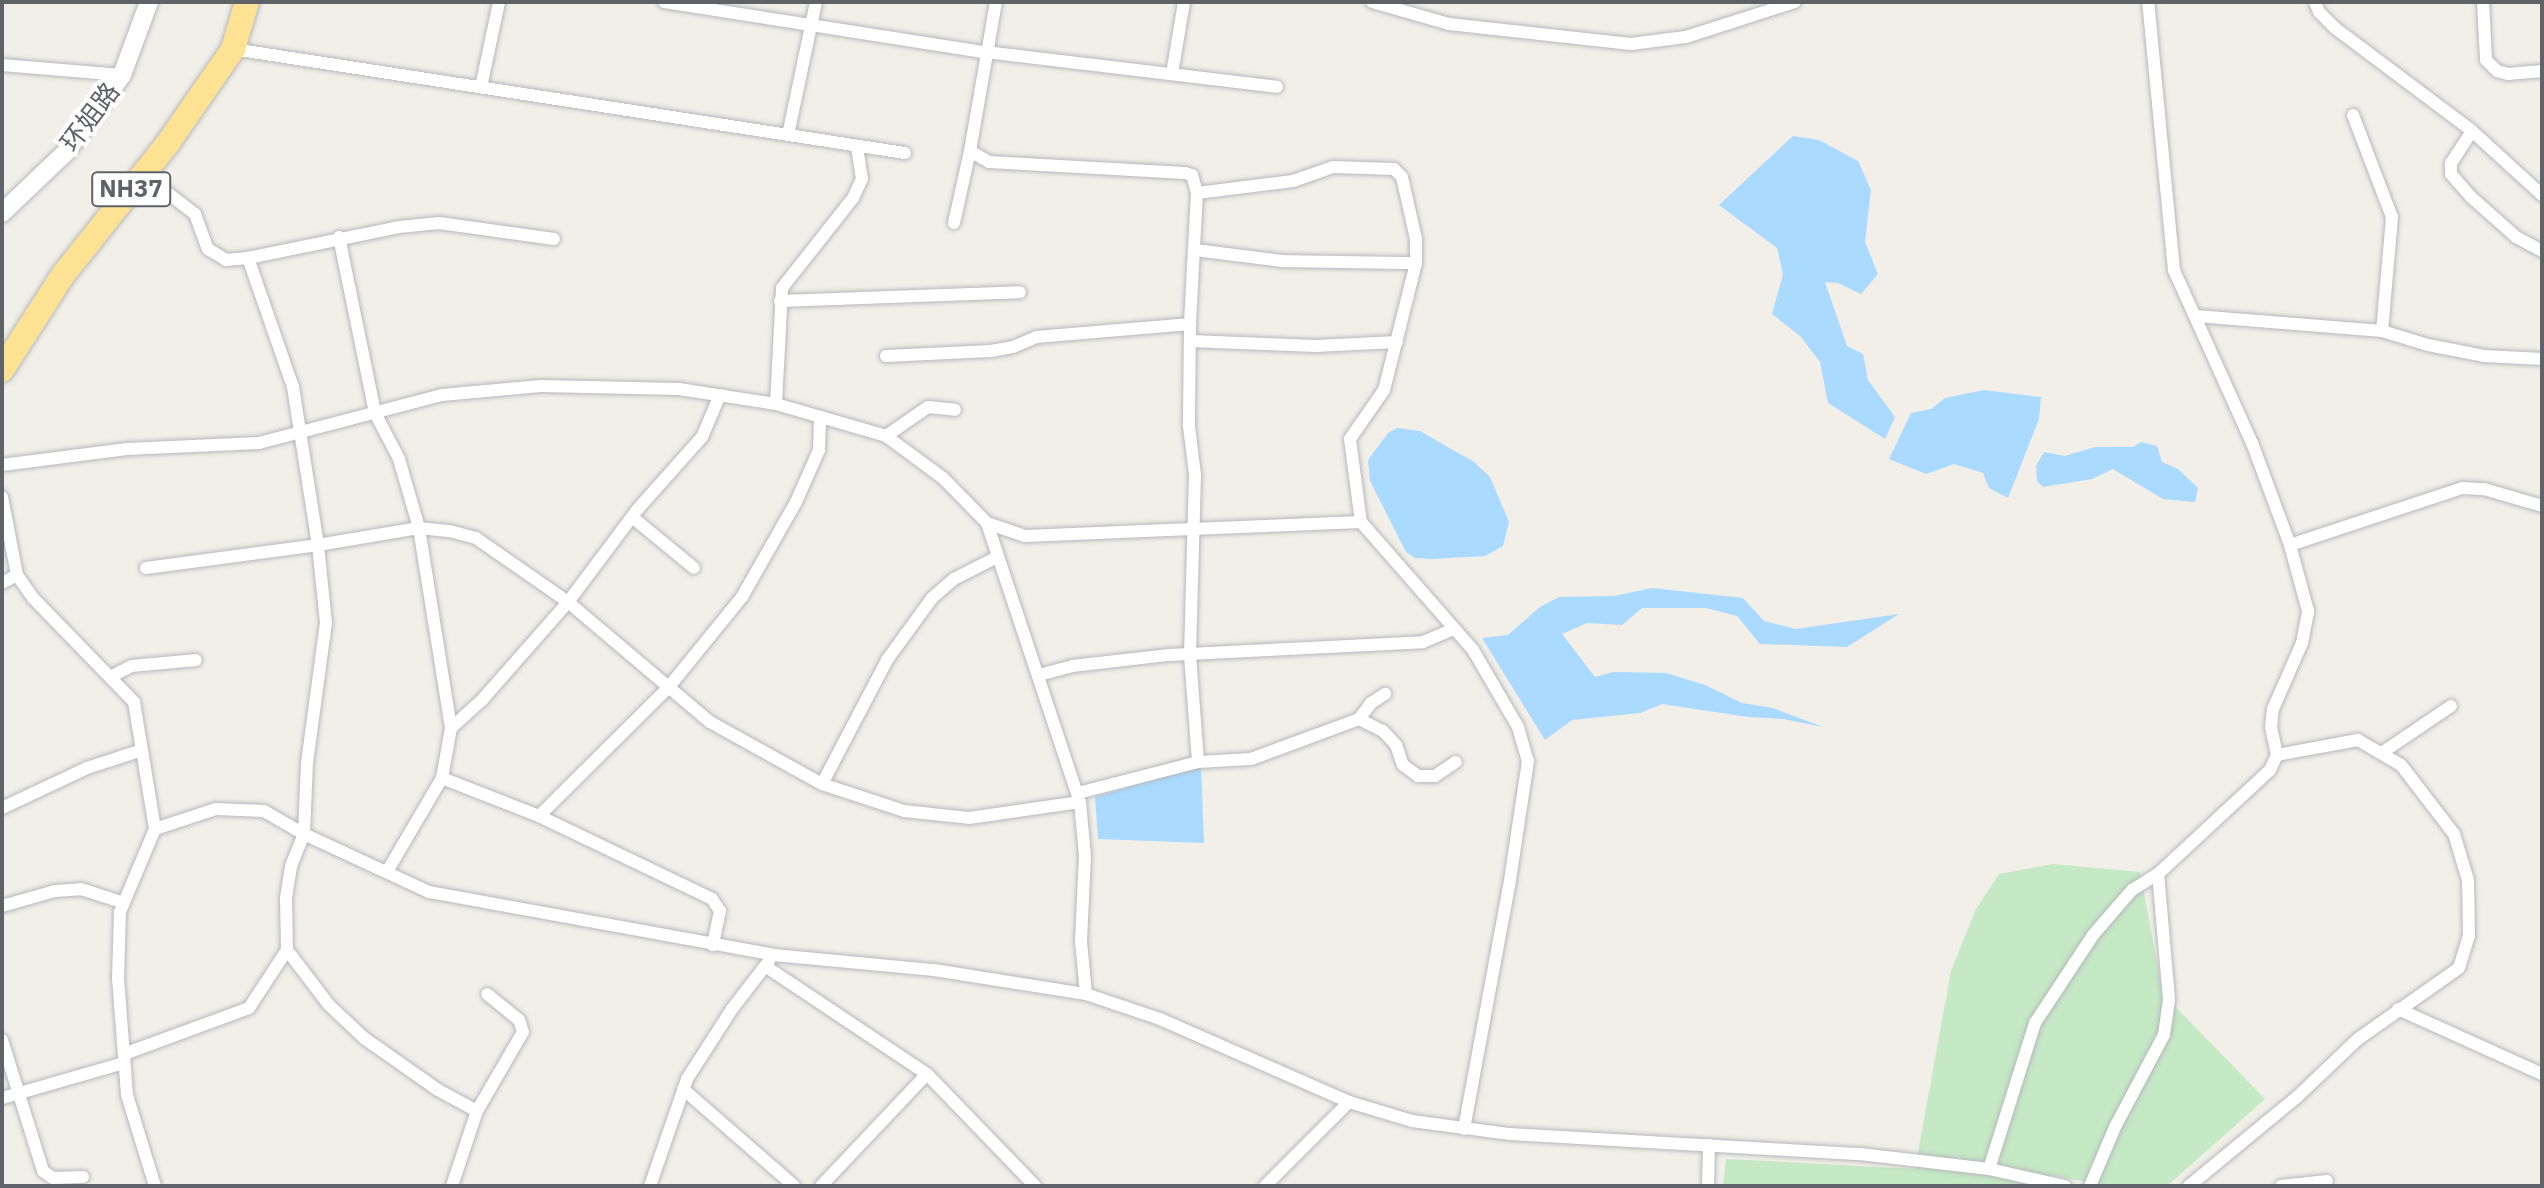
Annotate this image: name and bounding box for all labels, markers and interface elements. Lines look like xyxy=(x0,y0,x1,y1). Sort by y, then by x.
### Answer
street label: 环姐路 xyxy=(54,76,126,158)
road number: NH37 xyxy=(91,169,171,209)

